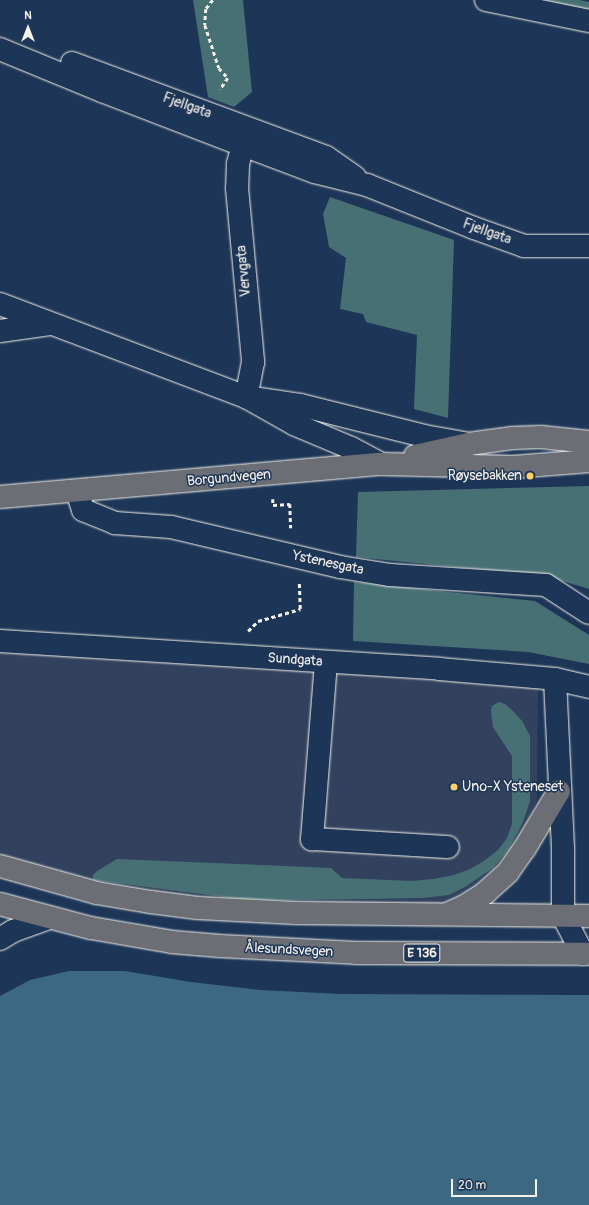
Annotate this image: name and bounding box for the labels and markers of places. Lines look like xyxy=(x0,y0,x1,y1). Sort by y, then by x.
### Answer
place label: Røysebakken xyxy=(448,468,522,484)
marker: Røysebakken xyxy=(525,471,535,481)
place label: Uno-X Ysteneset xyxy=(462,779,564,795)
marker: Uno-X Ysteneset xyxy=(449,782,459,792)

